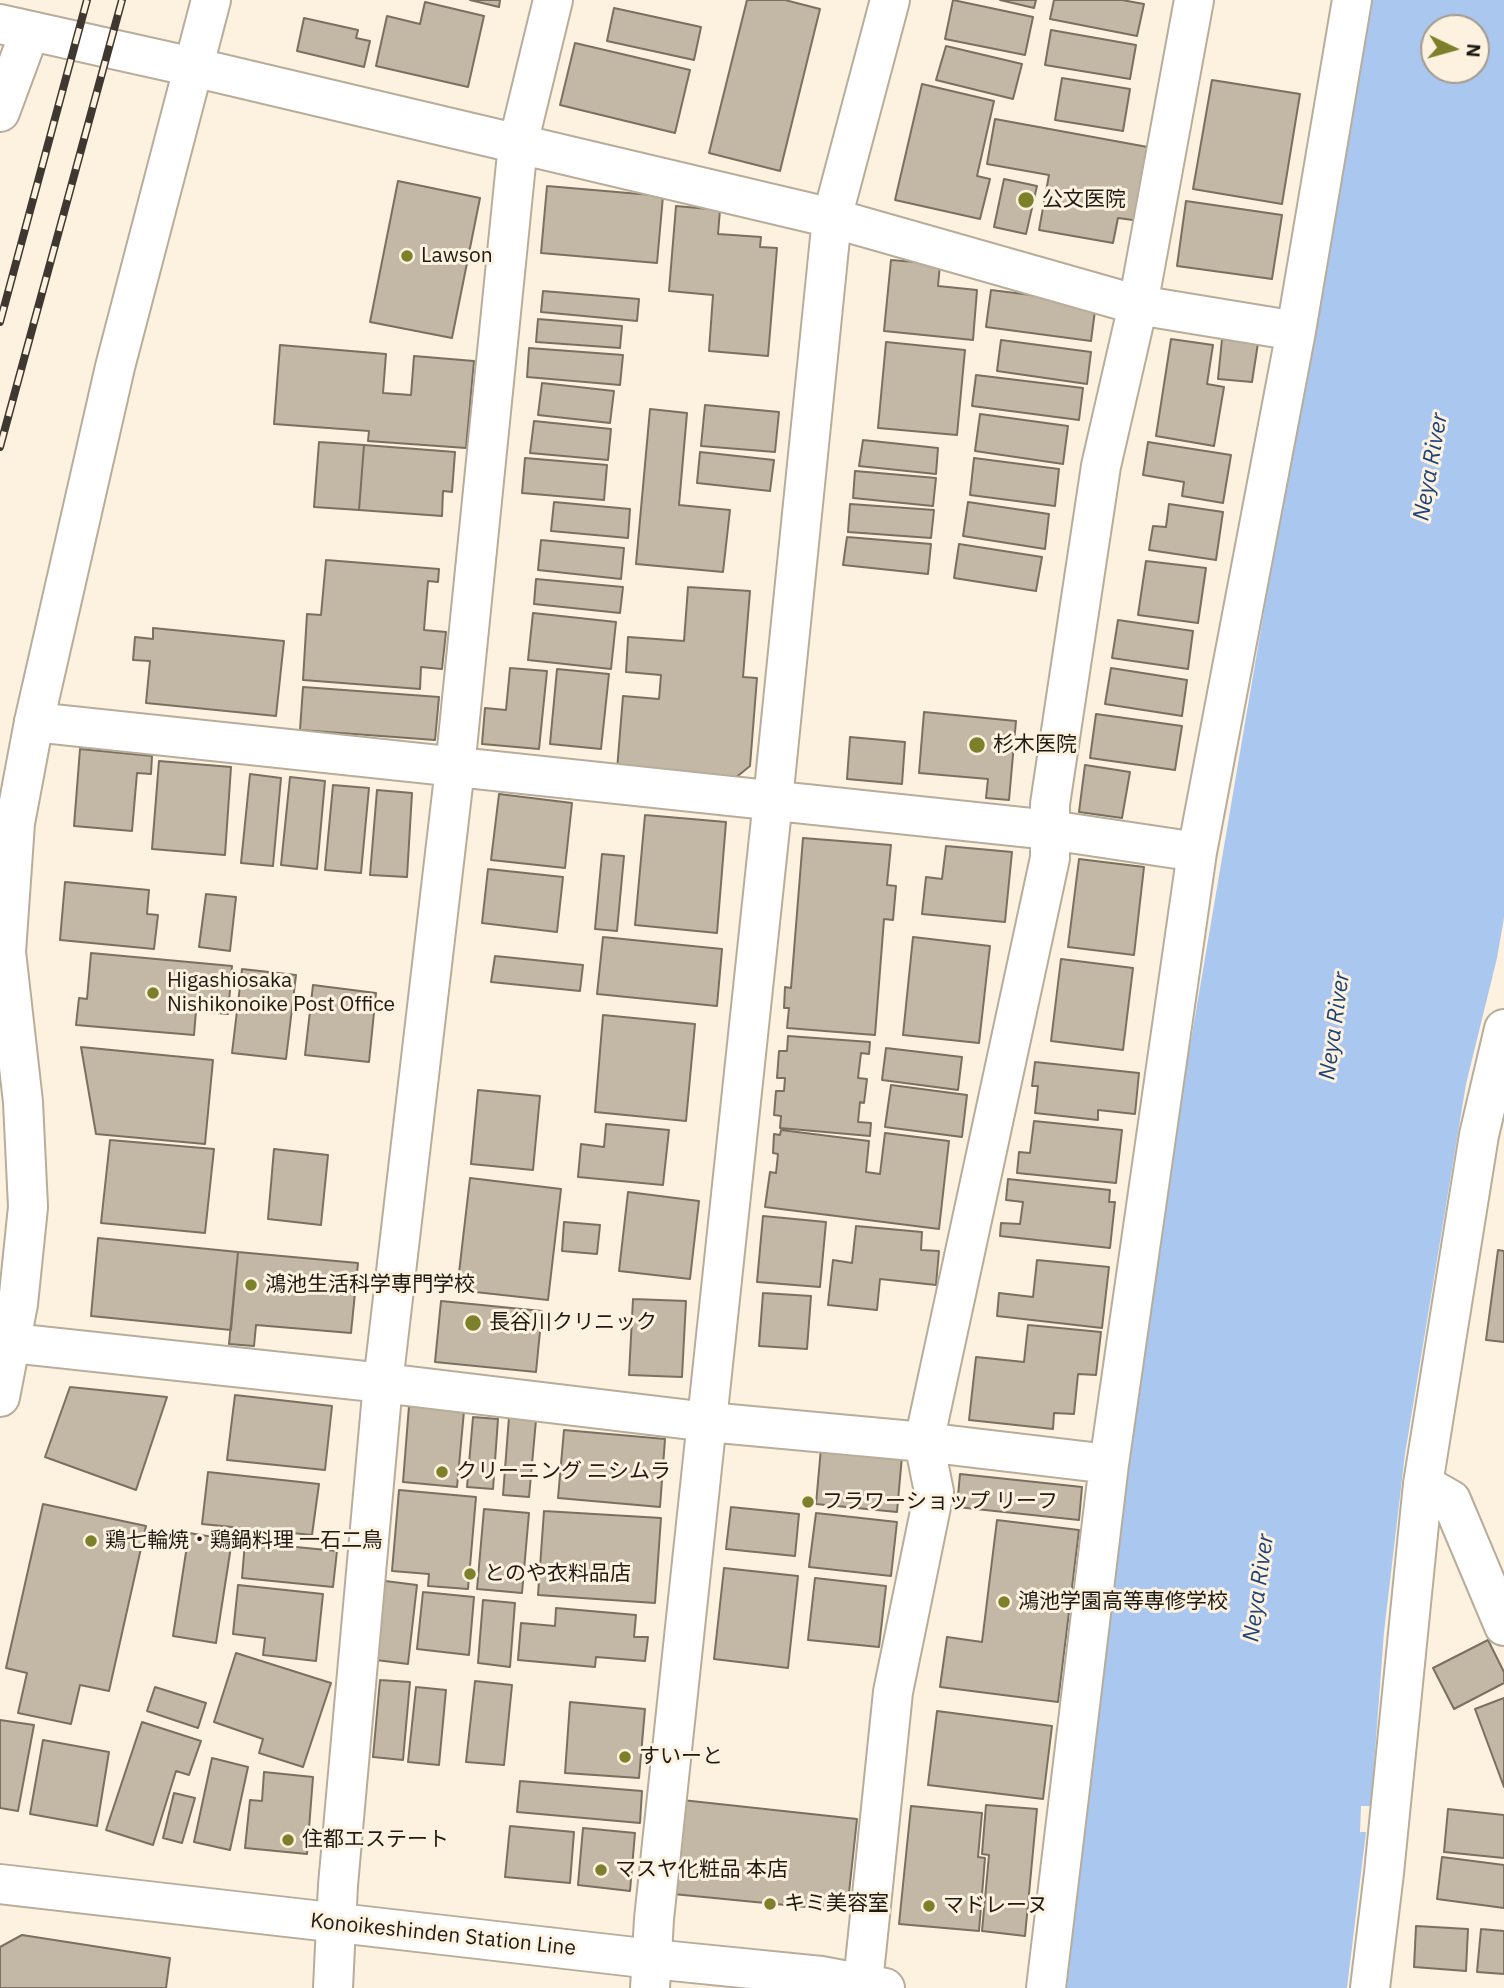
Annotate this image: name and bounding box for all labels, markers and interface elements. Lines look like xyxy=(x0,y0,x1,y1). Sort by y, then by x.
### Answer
north arrow xyxy=(1420,14,1490,84)
text: N xyxy=(1461,43,1486,59)
place label: 公文医院 xyxy=(1042,187,1126,213)
marker: 公文医院 xyxy=(1016,190,1036,210)
place label: Lawson xyxy=(421,243,493,269)
marker: Lawson xyxy=(399,248,415,264)
water label: Neya River xyxy=(1408,411,1454,523)
place label: 杉木医院 xyxy=(993,732,1077,758)
marker: 杉木医院 xyxy=(967,735,987,755)
place label: Higashiosaka Nishikonoike Post Office xyxy=(167,968,395,1018)
water label: Neya River xyxy=(1314,970,1356,1082)
marker: Higashiosaka Nishikonoike Post Office xyxy=(145,985,161,1001)
place label: 鴻池生活科学専門学校 xyxy=(265,1272,475,1298)
marker: 鴻池生活科学専門学校 xyxy=(243,1277,259,1293)
place label: 長谷川クリニック xyxy=(489,1310,657,1336)
marker: 長谷川クリニック xyxy=(463,1313,483,1333)
place label: クリーニング ニシムラ xyxy=(456,1459,671,1485)
marker: クリーニング ニシムラ xyxy=(434,1464,450,1480)
place label: フラワーショップ リーフ xyxy=(822,1489,1058,1515)
marker: フラワーショップ リーフ xyxy=(800,1494,816,1510)
place label: 鶏七輪焼・鶏鍋料理 一石二鳥 xyxy=(105,1528,383,1554)
water label: Neya River xyxy=(1238,1532,1280,1644)
marker: 鶏七輪焼・鶏鍋料理 一石二鳥 xyxy=(83,1533,99,1549)
place label: とのや衣料品店 xyxy=(484,1561,631,1587)
marker: とのや衣料品店 xyxy=(462,1566,478,1582)
place label: 鴻池学園高等専修学校 xyxy=(1018,1589,1228,1615)
marker: 鴻池学園高等専修学校 xyxy=(996,1594,1012,1610)
place label: すいーと xyxy=(639,1744,723,1770)
marker: すいーと xyxy=(617,1749,633,1765)
place label: 住都エステート xyxy=(302,1827,449,1853)
marker: 住都エステート xyxy=(280,1832,296,1848)
place label: マスヤ化粧品 本店 xyxy=(615,1857,788,1883)
marker: マスヤ化粧品 本店 xyxy=(593,1862,609,1878)
place label: キミ美容室 xyxy=(784,1891,889,1917)
place label: マドレーヌ xyxy=(943,1893,1048,1919)
marker: キミ美容室 xyxy=(762,1896,778,1912)
marker: マドレーヌ xyxy=(921,1898,937,1914)
street label: Konoikeshinden Station Line xyxy=(309,1909,577,1961)

